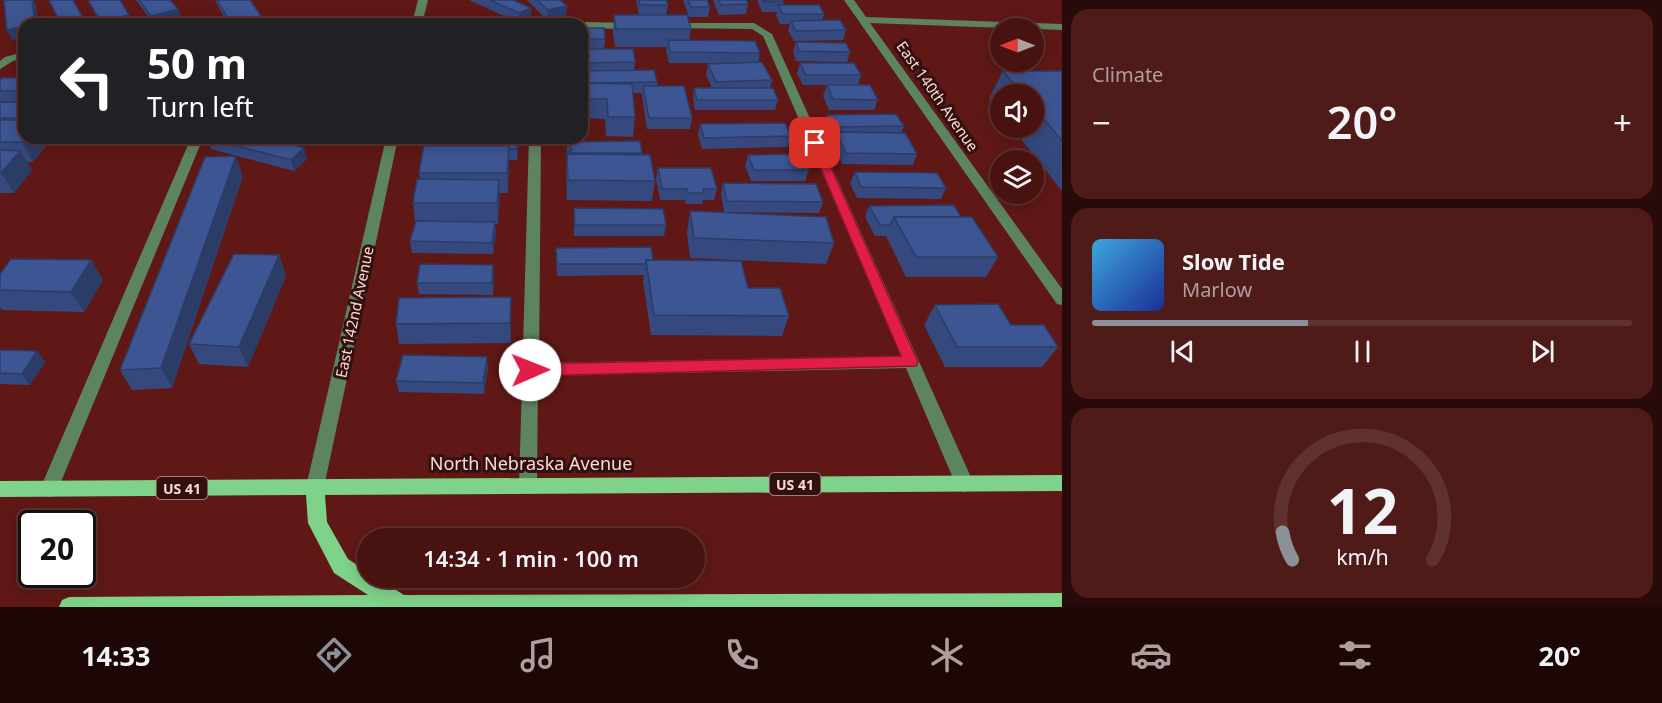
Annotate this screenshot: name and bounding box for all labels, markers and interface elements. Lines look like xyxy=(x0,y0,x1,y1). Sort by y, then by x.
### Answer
north arrow xyxy=(990,18,1044,72)
map controls xyxy=(990,18,1044,204)
text: 50 m xyxy=(147,34,247,91)
street label: East 140th Avenue xyxy=(892,37,984,155)
icon: left xyxy=(48,42,126,120)
text: Climate xyxy=(1092,61,1163,88)
button: sound xyxy=(990,84,1044,138)
text: Turn left xyxy=(147,88,253,125)
text: 20° xyxy=(1327,91,1397,152)
text: − xyxy=(1092,100,1111,145)
text: + xyxy=(1613,100,1632,145)
pin xyxy=(789,117,840,168)
icon: arrive xyxy=(798,126,831,159)
button: layers xyxy=(990,150,1044,204)
street label: East 142nd Avenue xyxy=(330,244,378,380)
text: Slow Tide xyxy=(1182,246,1285,276)
text: Marlow xyxy=(1182,276,1252,303)
icon: previous xyxy=(1166,335,1199,368)
icon: pause xyxy=(1346,335,1379,368)
icon: next xyxy=(1526,335,1559,368)
position arrow xyxy=(498,338,562,402)
street label: North Nebraska Avenue xyxy=(430,451,632,475)
text: 12 xyxy=(1326,467,1398,552)
road number: US 41 xyxy=(770,473,820,495)
road number: US 41 xyxy=(156,477,207,499)
speed limit sign: 20 xyxy=(18,510,96,588)
text: km/h xyxy=(1336,542,1388,571)
text: 14:34 · 1 min · 100 m xyxy=(423,543,639,573)
icon: directions xyxy=(313,634,355,676)
icon: music xyxy=(517,634,559,676)
icon: phone xyxy=(721,634,763,676)
icon: climate xyxy=(926,634,968,676)
icon: car xyxy=(1130,634,1172,676)
icon: filters xyxy=(1334,634,1376,676)
text: 14:33 xyxy=(81,637,151,674)
text: 20° xyxy=(1538,637,1581,674)

